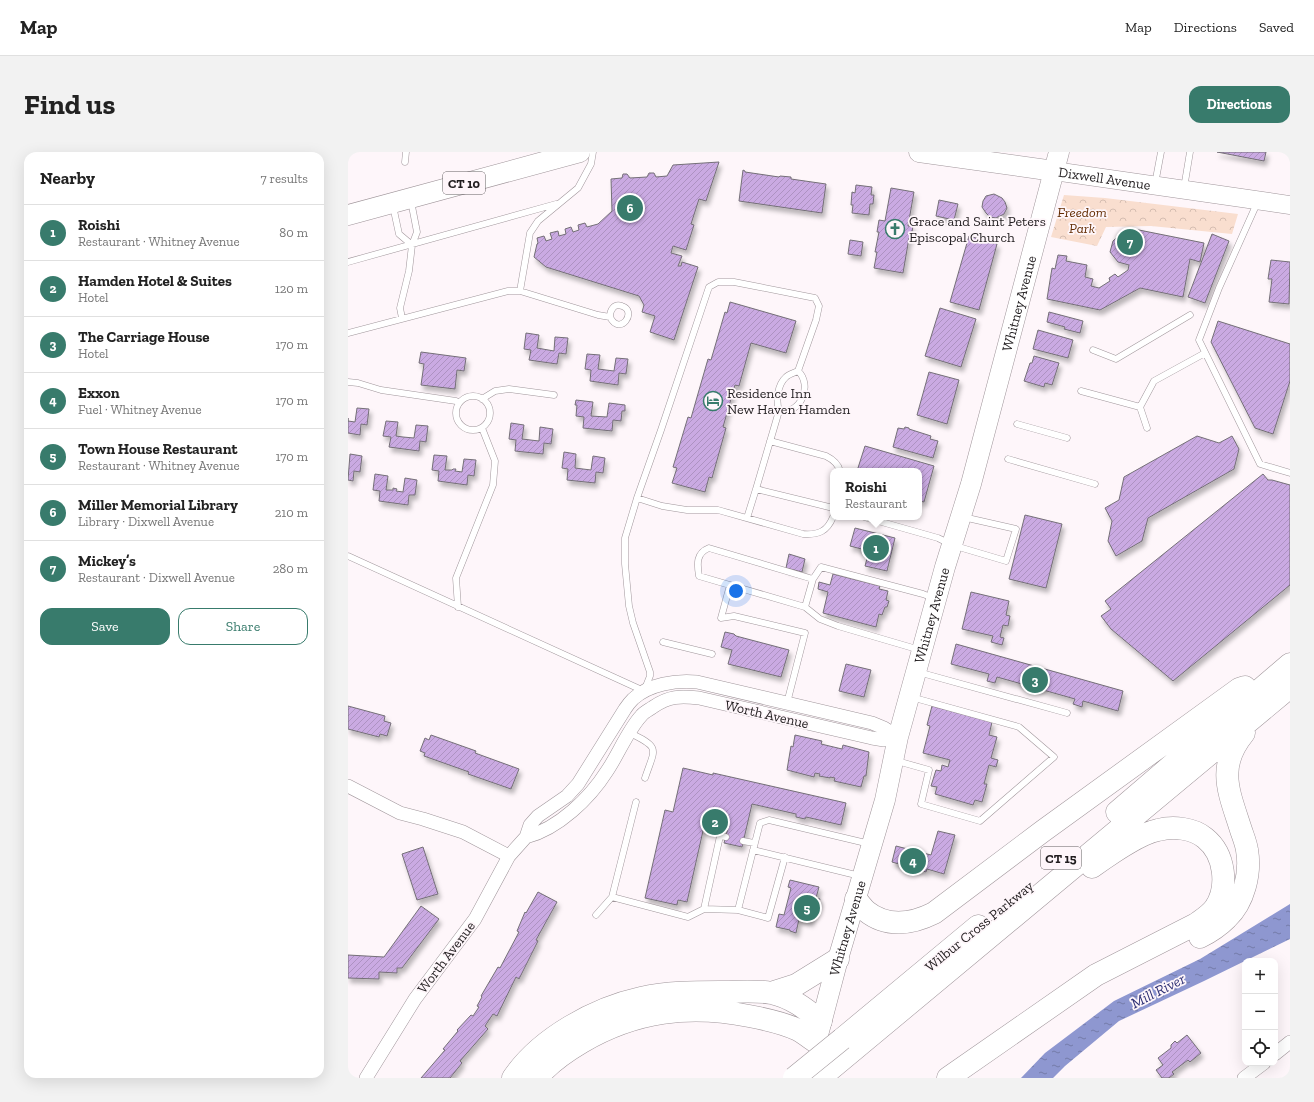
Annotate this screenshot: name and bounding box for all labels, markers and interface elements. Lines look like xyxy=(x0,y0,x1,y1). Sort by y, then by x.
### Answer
text: Map xyxy=(20,16,57,39)
text: Map xyxy=(1125,19,1152,36)
text: Directions xyxy=(1174,19,1237,36)
text: Saved xyxy=(1259,19,1294,36)
button: Directions xyxy=(1189,86,1290,123)
text: Find us xyxy=(24,88,115,121)
street label: Dixwell Avenue xyxy=(1057,164,1152,194)
text: Nearby xyxy=(40,168,95,188)
text: 7 results xyxy=(260,171,308,186)
road number: CT 10 xyxy=(443,172,485,194)
pin: 6 xyxy=(617,193,643,223)
park label: Freedom Park xyxy=(1057,204,1107,237)
place label: Grace and Saint Peters Episcopal Church xyxy=(909,213,1046,246)
text: Roishi xyxy=(78,216,120,234)
church icon: Grace and Saint Peters Episcopal Church xyxy=(884,218,906,240)
text: 1 xyxy=(50,225,56,240)
text: 80 m xyxy=(279,225,308,240)
pin: 7 xyxy=(1117,227,1143,257)
text: Restaurant · Whitney Avenue xyxy=(78,234,240,249)
street label: Whitney Avenue xyxy=(999,253,1040,353)
text: Hamden Hotel & Suites xyxy=(78,272,232,290)
text: 2 xyxy=(50,281,56,296)
text: 120 m xyxy=(275,281,308,296)
text: Hotel xyxy=(78,290,109,305)
text: The Carriage House xyxy=(78,328,210,346)
text: 3 xyxy=(50,337,56,352)
text: 170 m xyxy=(275,337,308,352)
text: Hotel xyxy=(78,346,109,361)
text: Exxon xyxy=(78,384,120,402)
place label: Residence Inn New Haven Hamden xyxy=(727,385,850,418)
hotel icon: Residence Inn New Haven Hamden xyxy=(702,390,724,412)
text: 4 xyxy=(49,393,57,408)
text: 170 m xyxy=(275,393,308,408)
text: Fuel · Whitney Avenue xyxy=(78,402,202,417)
text: Town House Restaurant xyxy=(78,440,238,458)
text: 5 xyxy=(50,449,56,464)
text: 170 m xyxy=(275,449,308,464)
text: Restaurant · Whitney Avenue xyxy=(78,458,240,473)
popup xyxy=(830,468,922,520)
text: Roishi xyxy=(845,478,887,496)
text: Miller Memorial Library xyxy=(78,496,238,514)
text: Restaurant xyxy=(845,496,907,511)
text: 6 xyxy=(50,505,56,520)
text: 210 m xyxy=(275,505,308,520)
text: Library · Dixwell Avenue xyxy=(78,514,214,529)
pin: 1 xyxy=(863,533,889,563)
text: Mickey’s xyxy=(78,552,136,570)
text: 7 xyxy=(50,561,56,576)
text: 280 m xyxy=(273,561,308,576)
street label: Whitney Avenue xyxy=(911,565,954,665)
text: Restaurant · Dixwell Avenue xyxy=(78,570,235,585)
your location xyxy=(726,581,746,601)
button: Save xyxy=(40,608,170,645)
button: Share xyxy=(178,608,308,645)
pin: 3 xyxy=(1022,665,1048,695)
street label: Worth Avenue xyxy=(723,697,811,732)
pin: 2 xyxy=(702,807,728,837)
pin: 4 xyxy=(900,846,926,876)
road number: CT 15 xyxy=(1041,847,1081,869)
street label: Wilbur Cross Parkway xyxy=(922,877,1038,975)
street label: Whitney Avenue xyxy=(826,878,870,978)
pin: 5 xyxy=(794,893,820,923)
street label: Worth Avenue xyxy=(414,918,479,997)
map controls xyxy=(1242,958,1278,1066)
button: + xyxy=(1242,958,1278,994)
water label: Mill River xyxy=(1128,969,1189,1012)
button: − xyxy=(1242,994,1278,1030)
button: locate xyxy=(1242,1030,1278,1066)

